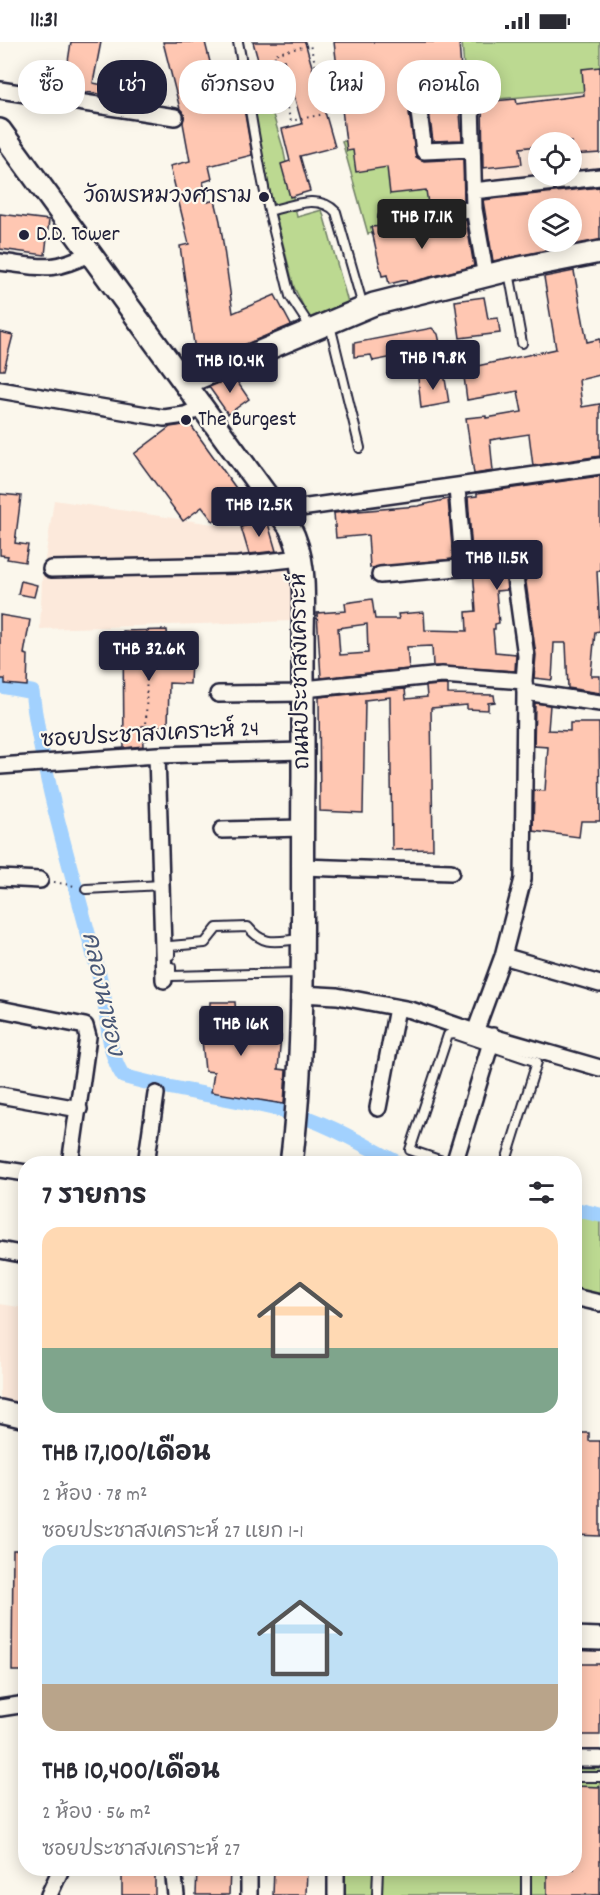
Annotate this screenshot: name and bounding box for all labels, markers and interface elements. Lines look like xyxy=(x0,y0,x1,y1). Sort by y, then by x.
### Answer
text: 11:31 xyxy=(30,6,58,37)
chip: ซื้อ xyxy=(18,60,85,114)
chip: เช่า xyxy=(97,60,167,114)
chip: ตัวกรอง xyxy=(179,60,296,114)
chip: ใหม่ xyxy=(308,60,385,114)
chip: คอนโด xyxy=(397,60,501,114)
map controls xyxy=(528,132,582,252)
button: locate xyxy=(528,132,582,186)
place label: วัดพรหมวงศาราม xyxy=(84,182,252,213)
marker: วัดพรหมวงศาราม xyxy=(257,190,271,204)
button: layers xyxy=(528,198,582,252)
pin: THB 17.1K xyxy=(353,199,491,250)
text: THB 17.1K xyxy=(391,204,453,232)
place label: D.D. Tower xyxy=(36,220,121,251)
marker: D.D. Tower xyxy=(17,228,31,242)
pin: THB 19.8K xyxy=(364,340,502,391)
pin: THB 10.4K xyxy=(161,343,299,394)
text: THB 19.8K xyxy=(400,345,466,373)
text: THB 10.4K xyxy=(196,348,264,376)
place label: The Burgest xyxy=(198,405,296,436)
marker: The Burgest xyxy=(179,413,193,427)
pin: THB 12.5K xyxy=(190,487,328,538)
text: THB 12.5K xyxy=(225,492,293,520)
pin: THB 11.5K xyxy=(428,540,566,591)
text: THB 11.5K xyxy=(466,545,528,573)
street label: ถนนประชาสงเคราะห์ xyxy=(283,572,319,770)
pin: THB 32.6K xyxy=(80,631,218,682)
text: THB 32.6K xyxy=(113,636,185,664)
street label: ซอยประชาสงเคราะห์ 24 xyxy=(40,713,260,757)
water label: คลองนาซอง xyxy=(71,929,131,1061)
pin: THB 16K xyxy=(186,1006,296,1057)
text: THB 16K xyxy=(213,1011,269,1039)
icon: filters xyxy=(525,1176,558,1209)
text: 7 รายการ xyxy=(42,1179,147,1216)
icon: home xyxy=(246,1266,354,1374)
text: THB 17,100/เดือน xyxy=(42,1436,211,1473)
text: 2 ห้อง · 78 m² xyxy=(42,1482,147,1510)
text: ซอยประชาสงเคราะห์ 27 แยก 1-1 xyxy=(42,1519,304,1547)
icon: home xyxy=(246,1584,354,1692)
text: THB 10,400/เดือน xyxy=(42,1754,220,1791)
text: 2 ห้อง · 56 m² xyxy=(42,1800,151,1828)
text: ซอยประชาสงเคราะห์ 27 xyxy=(42,1837,240,1865)

